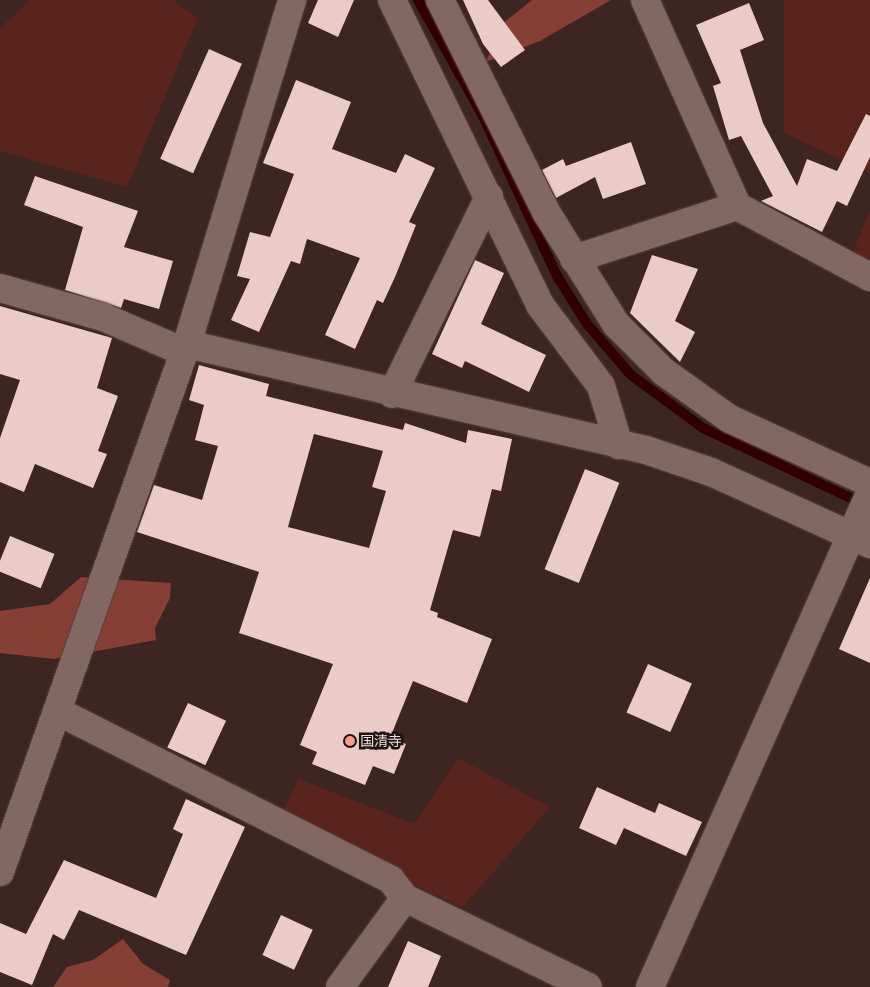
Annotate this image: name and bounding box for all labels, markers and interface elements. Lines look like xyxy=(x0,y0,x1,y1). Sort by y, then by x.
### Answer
place label: 国清寺 xyxy=(360,733,402,749)
marker: 国清寺 xyxy=(344,735,356,747)

